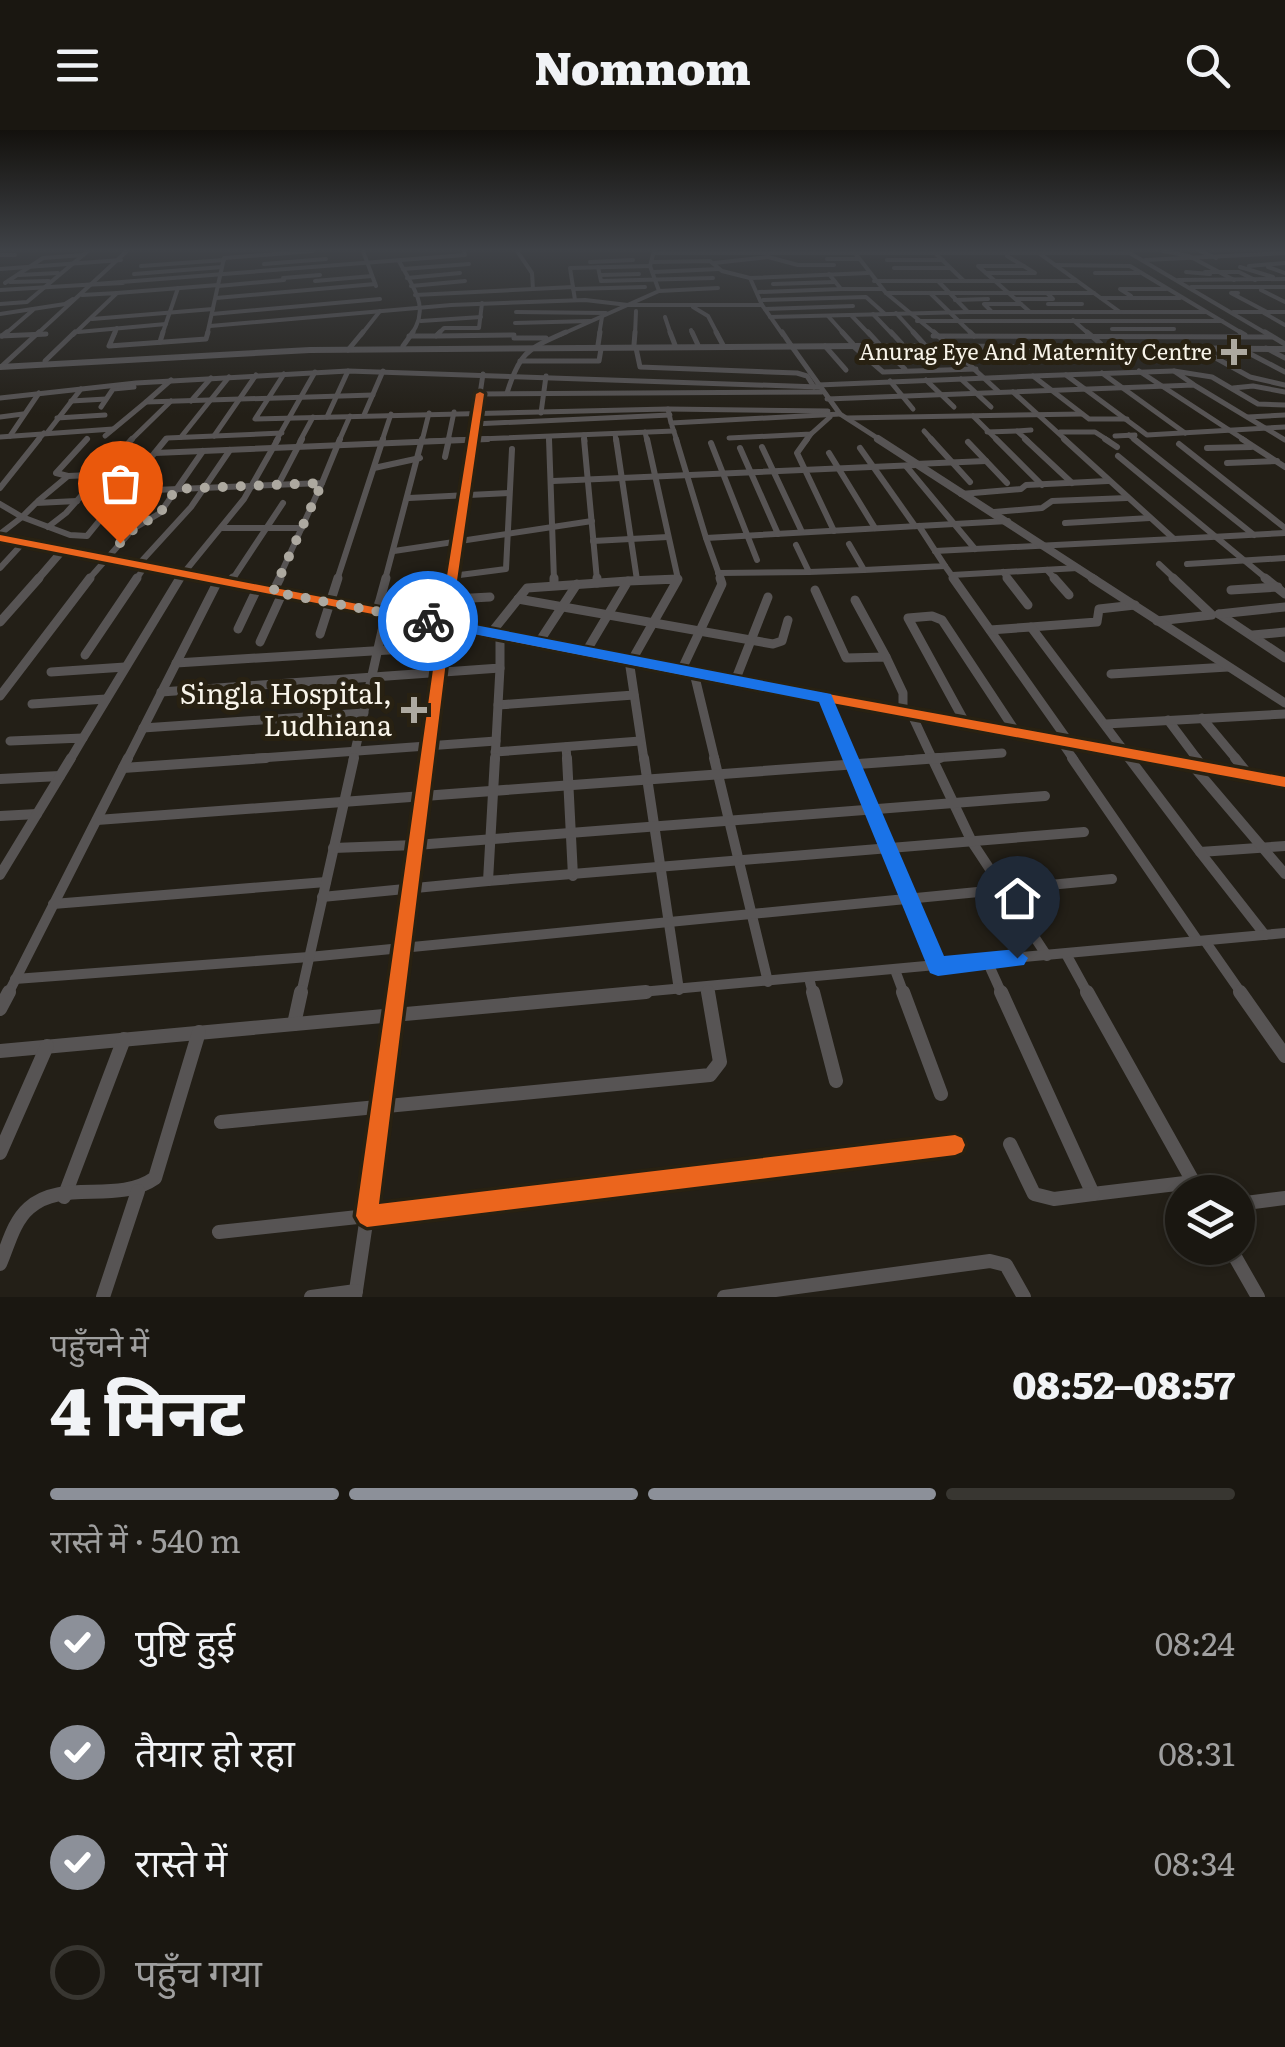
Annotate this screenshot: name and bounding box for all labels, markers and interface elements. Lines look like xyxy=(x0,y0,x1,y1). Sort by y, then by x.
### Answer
text: Nomnom xyxy=(534,32,751,99)
icon: menu xyxy=(50,38,105,93)
icon: search xyxy=(1180,38,1235,93)
place label: Anurag Eye And Maternity Centre xyxy=(859,334,1212,367)
marker: Anurag Eye And Maternity Centre xyxy=(1221,339,1247,365)
pin xyxy=(78,441,163,544)
icon: bag xyxy=(93,456,148,511)
courier xyxy=(378,571,478,671)
icon: bike xyxy=(401,594,456,649)
place label: Singla Hospital, Ludhiana xyxy=(180,671,392,745)
marker: Singla Hospital, Ludhiana xyxy=(401,697,427,723)
pin xyxy=(975,856,1060,959)
icon: home xyxy=(990,871,1045,926)
map controls xyxy=(1165,1175,1255,1265)
button: layers xyxy=(1165,1175,1255,1265)
text: पहुँचने में xyxy=(50,1319,149,1367)
text: 08:52–08:57 xyxy=(1012,1354,1235,1411)
text: 4 मिनट xyxy=(50,1359,244,1456)
text: रास्ते में · 540 m xyxy=(50,1515,241,1563)
text: पुष्टि हुई xyxy=(135,1612,235,1669)
icon: check xyxy=(50,1615,105,1670)
text: 08:24 xyxy=(1155,1618,1235,1666)
text: तैयार हो रहा xyxy=(135,1722,295,1779)
icon: check xyxy=(50,1725,105,1780)
text: 08:31 xyxy=(1158,1728,1235,1776)
text: रास्ते में xyxy=(135,1832,227,1889)
icon: check xyxy=(50,1835,105,1890)
text: 08:34 xyxy=(1154,1838,1235,1886)
text: पहुँच गया xyxy=(135,1942,262,1999)

